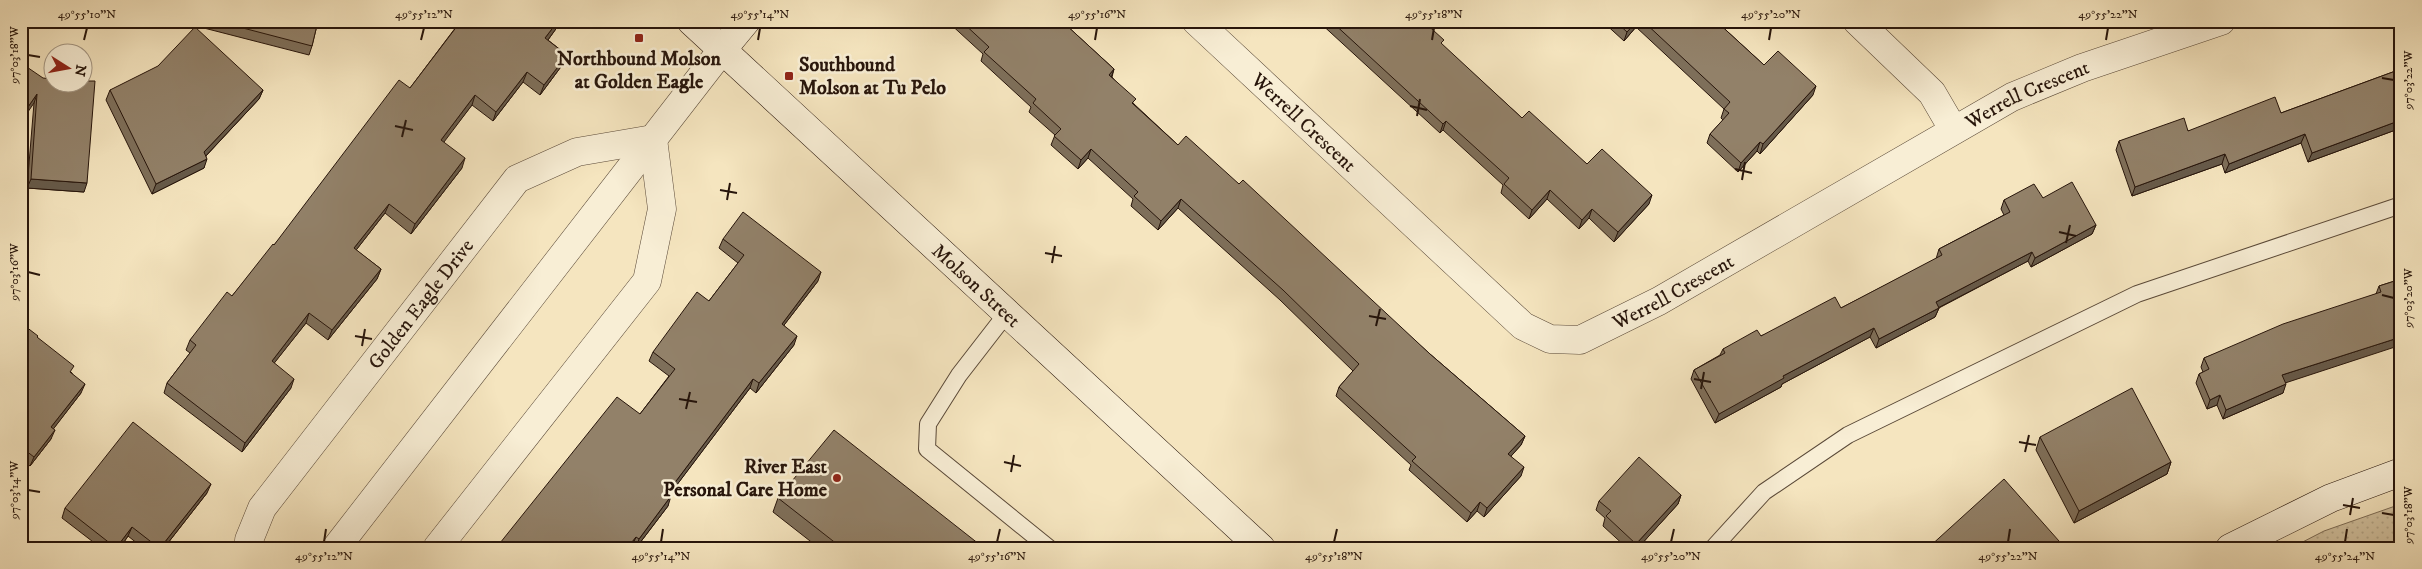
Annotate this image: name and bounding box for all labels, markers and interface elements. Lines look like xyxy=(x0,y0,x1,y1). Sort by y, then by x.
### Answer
text: 49°55'10"N xyxy=(58,7,116,22)
text: 49°55'12"N xyxy=(395,7,453,22)
text: 49°55'14"N xyxy=(731,7,790,22)
text: 49°55'16"N xyxy=(1068,7,1126,22)
text: 49°55'18"N xyxy=(1405,7,1463,22)
text: 49°55'20"N xyxy=(1741,7,1801,22)
text: 49°55'22"N xyxy=(2078,7,2138,22)
text: 97°03'18"W xyxy=(7,25,22,85)
marker: Northbound Molson at Golden Eagle xyxy=(633,32,645,44)
north arrow xyxy=(42,42,92,92)
place label: Northbound Molson at Golden Eagle xyxy=(557,47,722,95)
text: 97°03'22"W xyxy=(2401,50,2416,110)
place label: Southbound Molson at Tu Pelo xyxy=(799,53,946,101)
street label: Werrell Crescent xyxy=(1960,55,2093,136)
text: N xyxy=(70,63,90,78)
street label: Werrell Crescent xyxy=(1245,67,1361,178)
marker: Southbound Molson at Tu Pelo xyxy=(783,70,795,82)
street label: Golden Eagle Drive xyxy=(363,234,480,375)
street label: Molson Street xyxy=(926,239,1025,333)
text: 97°03'16"W xyxy=(7,242,22,302)
street label: Werrell Crescent xyxy=(1608,249,1739,336)
text: 97°03'20"W xyxy=(2401,267,2416,329)
place label: River East Personal Care Home xyxy=(663,455,828,503)
text: 97°03'14"W xyxy=(7,460,22,520)
marker: River East Personal Care Home xyxy=(831,472,843,484)
text: 97°03'18"W xyxy=(2401,485,2416,545)
text: 49°55'12"N xyxy=(295,549,353,564)
text: 49°55'14"N xyxy=(632,549,691,564)
text: 49°55'16"N xyxy=(968,549,1026,564)
text: 49°55'18"N xyxy=(1305,549,1363,564)
text: 49°55'20"N xyxy=(1641,549,1701,564)
text: 49°55'22"N xyxy=(1978,549,2038,564)
text: 49°55'24"N xyxy=(2315,549,2375,564)

